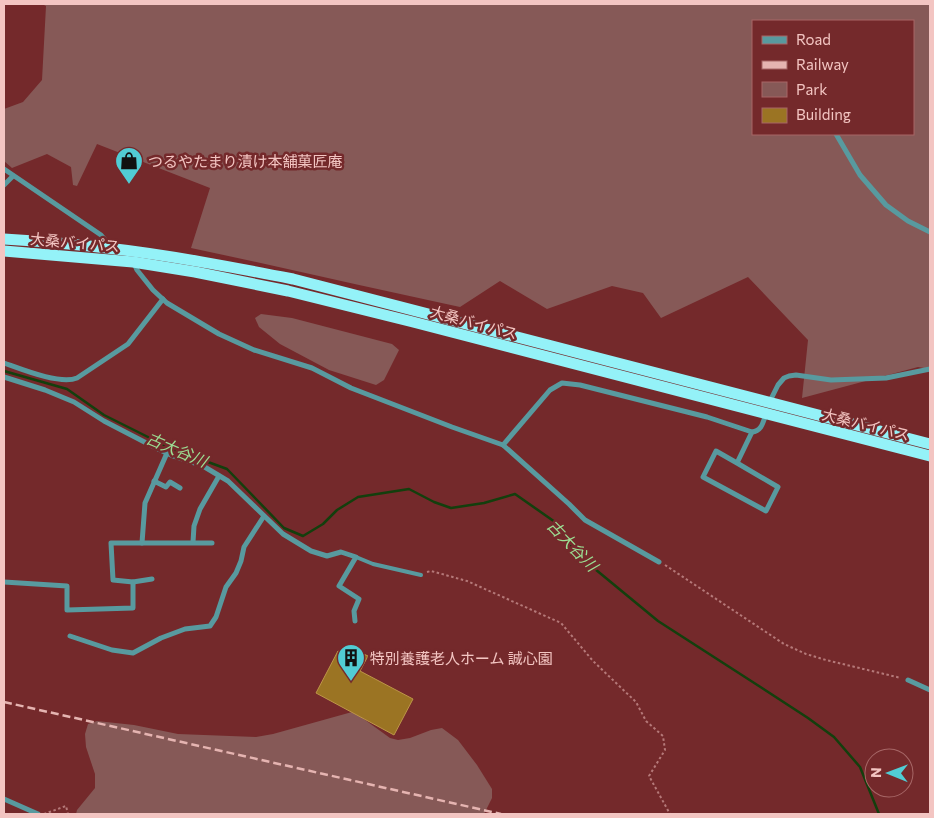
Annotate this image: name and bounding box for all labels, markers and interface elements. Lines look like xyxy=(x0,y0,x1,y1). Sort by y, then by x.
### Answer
legend xyxy=(752,20,914,135)
text: Road xyxy=(796,30,831,48)
text: Railway xyxy=(796,55,849,73)
text: Park xyxy=(796,80,827,98)
text: Building xyxy=(796,105,851,123)
shop icon: つるやたまり漬け本舗菓匠庵 xyxy=(114,146,144,185)
place label: つるやたまり漬け本舗菓匠庵 xyxy=(148,152,343,170)
street label: 大桑バイパス xyxy=(30,229,120,255)
street label: 大桑バイパス xyxy=(428,302,520,342)
street label: 大桑バイパス xyxy=(820,404,912,444)
water label: 古大谷川 xyxy=(144,428,212,471)
water label: 古大谷川 xyxy=(544,515,603,576)
building icon: 特別養護老人ホーム 誠心園 xyxy=(336,643,366,682)
place label: 特別養護老人ホーム 誠心園 xyxy=(370,649,552,667)
north arrow xyxy=(864,748,914,798)
text: N xyxy=(867,767,884,778)

